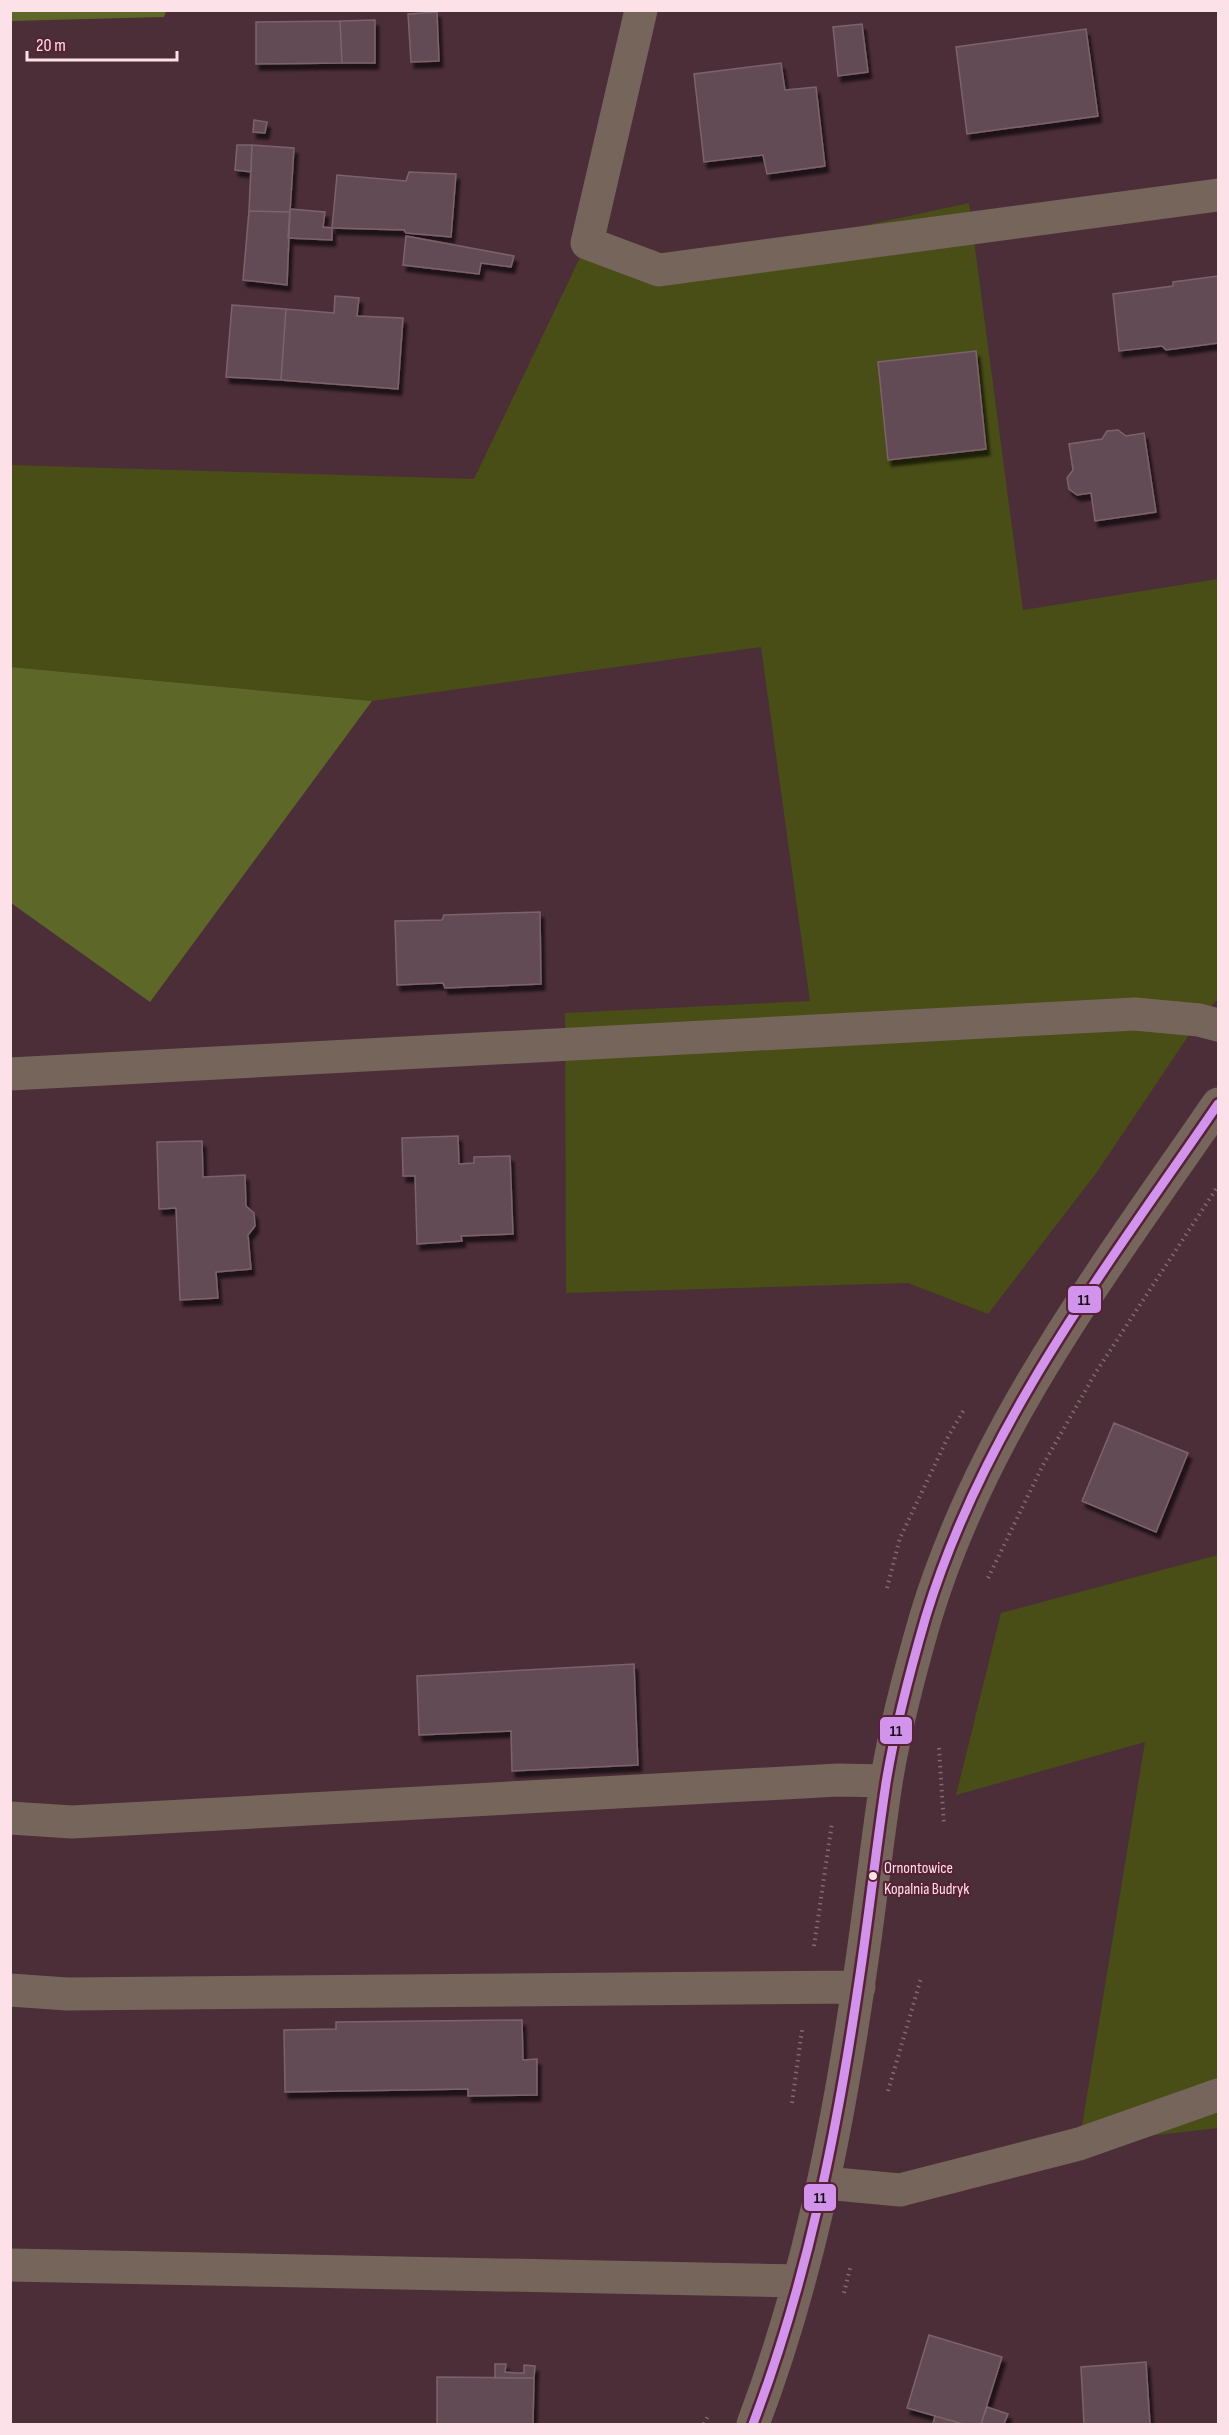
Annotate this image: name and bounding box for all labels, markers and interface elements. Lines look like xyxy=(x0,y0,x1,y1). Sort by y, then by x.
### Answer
scale bar xyxy=(27,24,177,62)
text: 20 m xyxy=(36,35,66,56)
line badge: 11 xyxy=(1067,1285,1102,1314)
text: 11 xyxy=(1078,1291,1091,1310)
line badge: 11 xyxy=(879,1716,913,1745)
text: 11 xyxy=(890,1722,903,1741)
place label: Ornontowice Kopalnia Budryk xyxy=(884,1859,969,1899)
marker: Ornontowice Kopalnia Budryk xyxy=(867,1870,879,1882)
line badge: 11 xyxy=(803,2183,837,2212)
text: 11 xyxy=(814,2189,827,2208)

